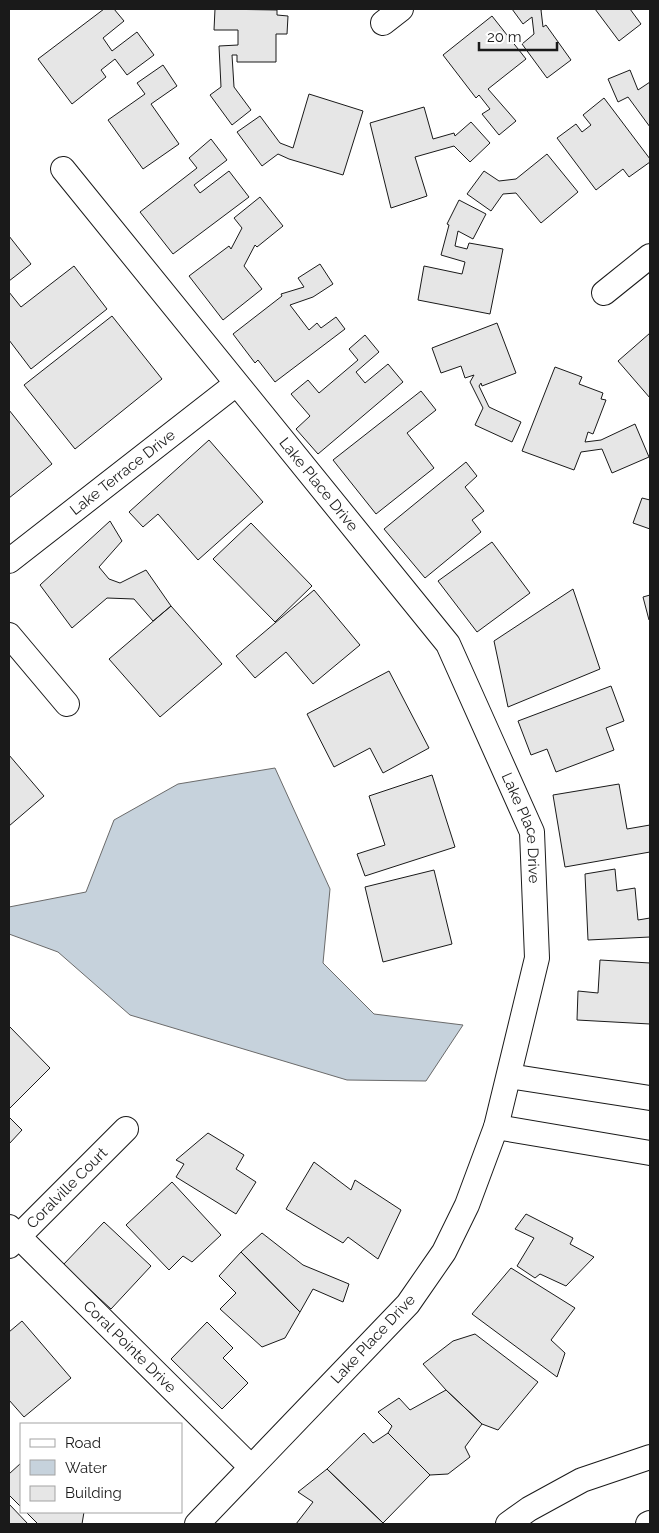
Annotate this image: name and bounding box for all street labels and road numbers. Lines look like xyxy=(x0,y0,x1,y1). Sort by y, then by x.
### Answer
street label: Lake Terrace Drive xyxy=(66,426,179,519)
street label: Lake Place Drive xyxy=(275,434,362,535)
street label: Lake Place Drive xyxy=(498,770,543,884)
street label: Coralville Court xyxy=(23,1144,111,1232)
street label: Lake Place Drive xyxy=(327,1291,419,1387)
street label: Coral Pointe Drive xyxy=(79,1297,180,1397)

